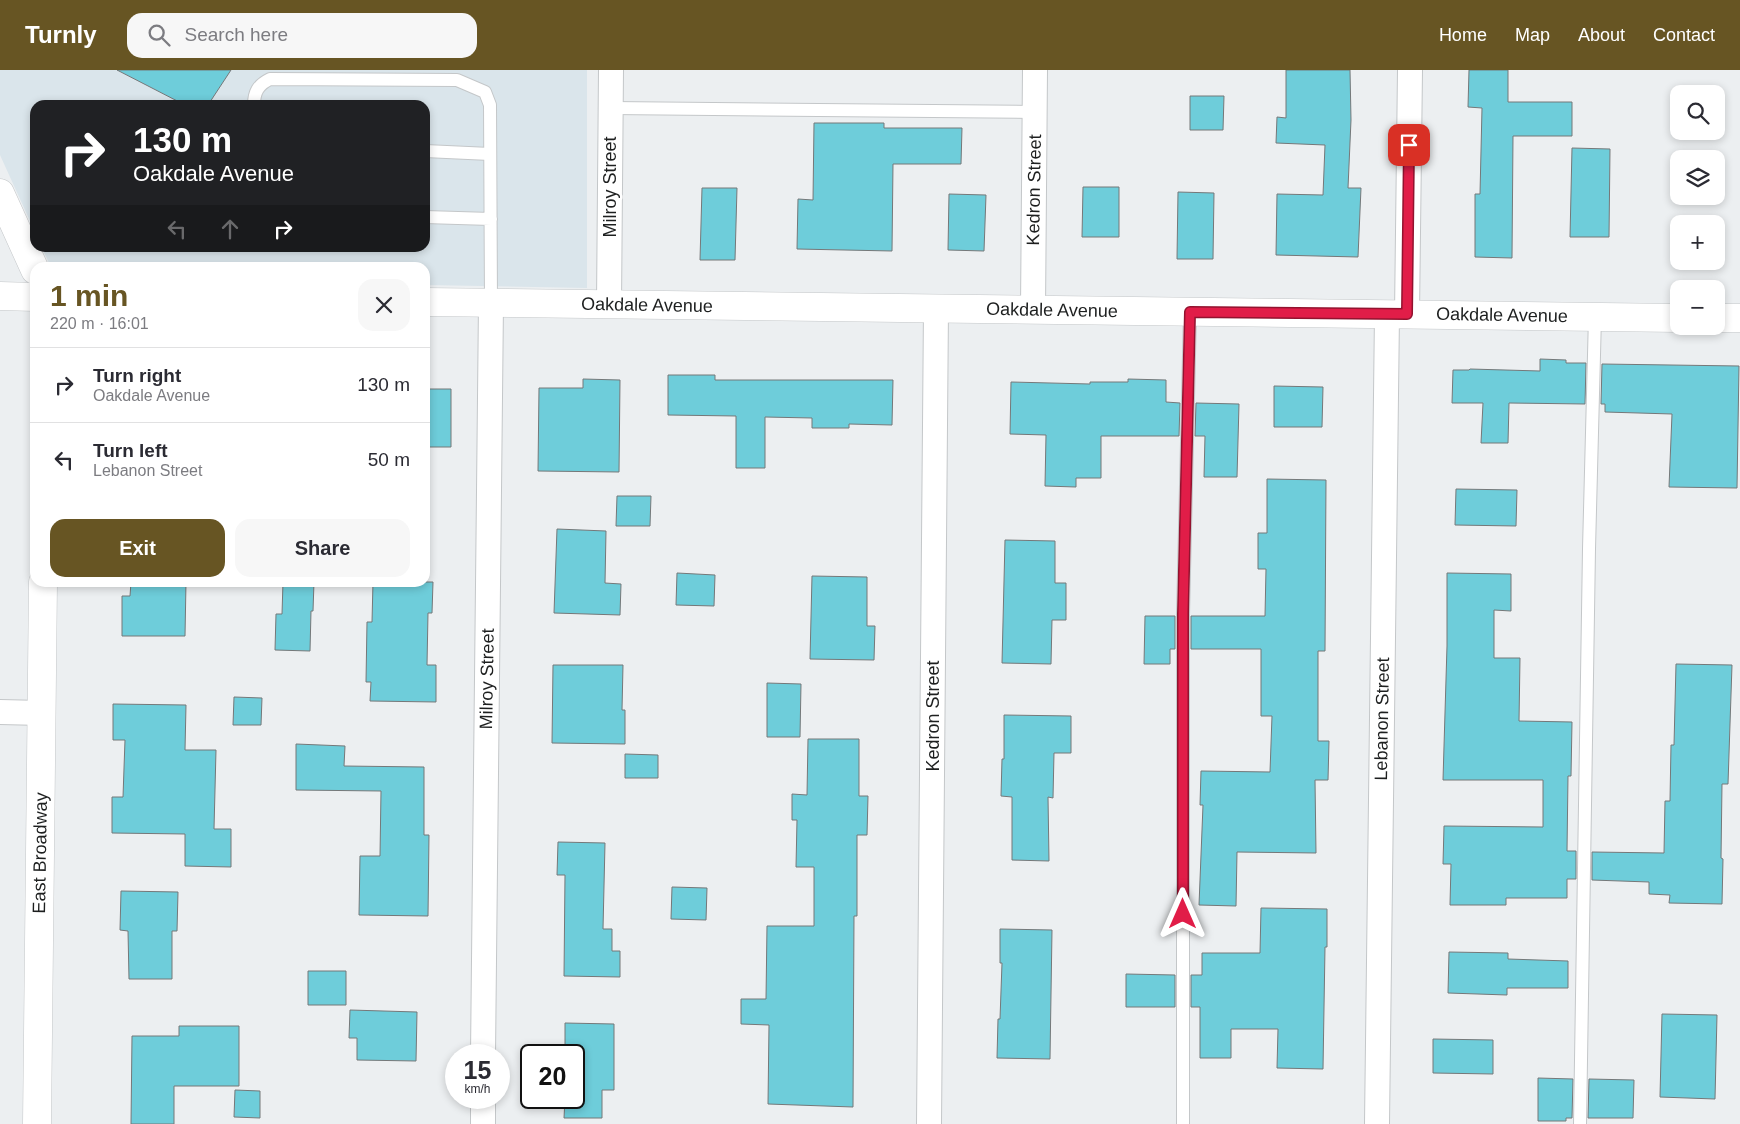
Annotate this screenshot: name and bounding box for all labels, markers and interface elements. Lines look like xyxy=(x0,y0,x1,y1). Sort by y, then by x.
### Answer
search box xyxy=(127,13,477,58)
text: Turnly xyxy=(25,21,97,48)
icon: search xyxy=(145,21,173,49)
text: Search here xyxy=(185,24,288,45)
text: Home xyxy=(1439,25,1487,45)
text: Map xyxy=(1515,25,1550,45)
text: About xyxy=(1578,25,1625,45)
text: Contact xyxy=(1653,25,1715,45)
map controls xyxy=(1670,85,1725,335)
button: search xyxy=(1670,85,1725,140)
icon: right xyxy=(50,120,115,185)
text: 130 m xyxy=(133,120,232,159)
pin xyxy=(1388,124,1430,166)
icon: arrive xyxy=(1395,131,1423,159)
street label: Kedron Street xyxy=(1023,134,1045,246)
street label: Milroy Street xyxy=(600,136,620,238)
button: layers xyxy=(1670,150,1725,205)
text: Oakdale Avenue xyxy=(133,161,294,186)
icon: left xyxy=(163,215,191,243)
icon: ahead xyxy=(216,215,244,243)
icon: right xyxy=(269,215,297,243)
button: + xyxy=(1670,215,1725,270)
text: 1 min xyxy=(50,279,128,312)
button: close xyxy=(358,279,410,331)
button: − xyxy=(1670,280,1725,335)
street label: Oakdale Avenue xyxy=(581,294,713,316)
street label: Oakdale Avenue xyxy=(986,299,1118,321)
street label: Oakdale Avenue xyxy=(1436,304,1568,326)
text: 220 m · 16:01 xyxy=(50,315,149,332)
text: Turn right xyxy=(93,365,181,386)
icon: right xyxy=(50,371,78,399)
text: 130 m xyxy=(357,374,410,395)
text: Oakdale Avenue xyxy=(93,387,210,404)
text: Turn left xyxy=(93,440,168,461)
icon: left xyxy=(50,446,78,474)
text: 50 m xyxy=(368,449,410,470)
text: Lebanon Street xyxy=(93,462,202,479)
button: Exit xyxy=(50,519,225,577)
button: Share xyxy=(235,519,410,577)
street label: Milroy Street xyxy=(476,628,498,730)
street label: Lebanon Street xyxy=(1371,657,1393,781)
street label: Kedron Street xyxy=(923,660,943,772)
street label: East Broadway xyxy=(29,792,51,914)
position arrow xyxy=(1156,887,1208,939)
speed limit sign: 20 xyxy=(520,1044,585,1109)
text: 15 xyxy=(464,1056,491,1084)
text: km/h xyxy=(464,1082,491,1096)

